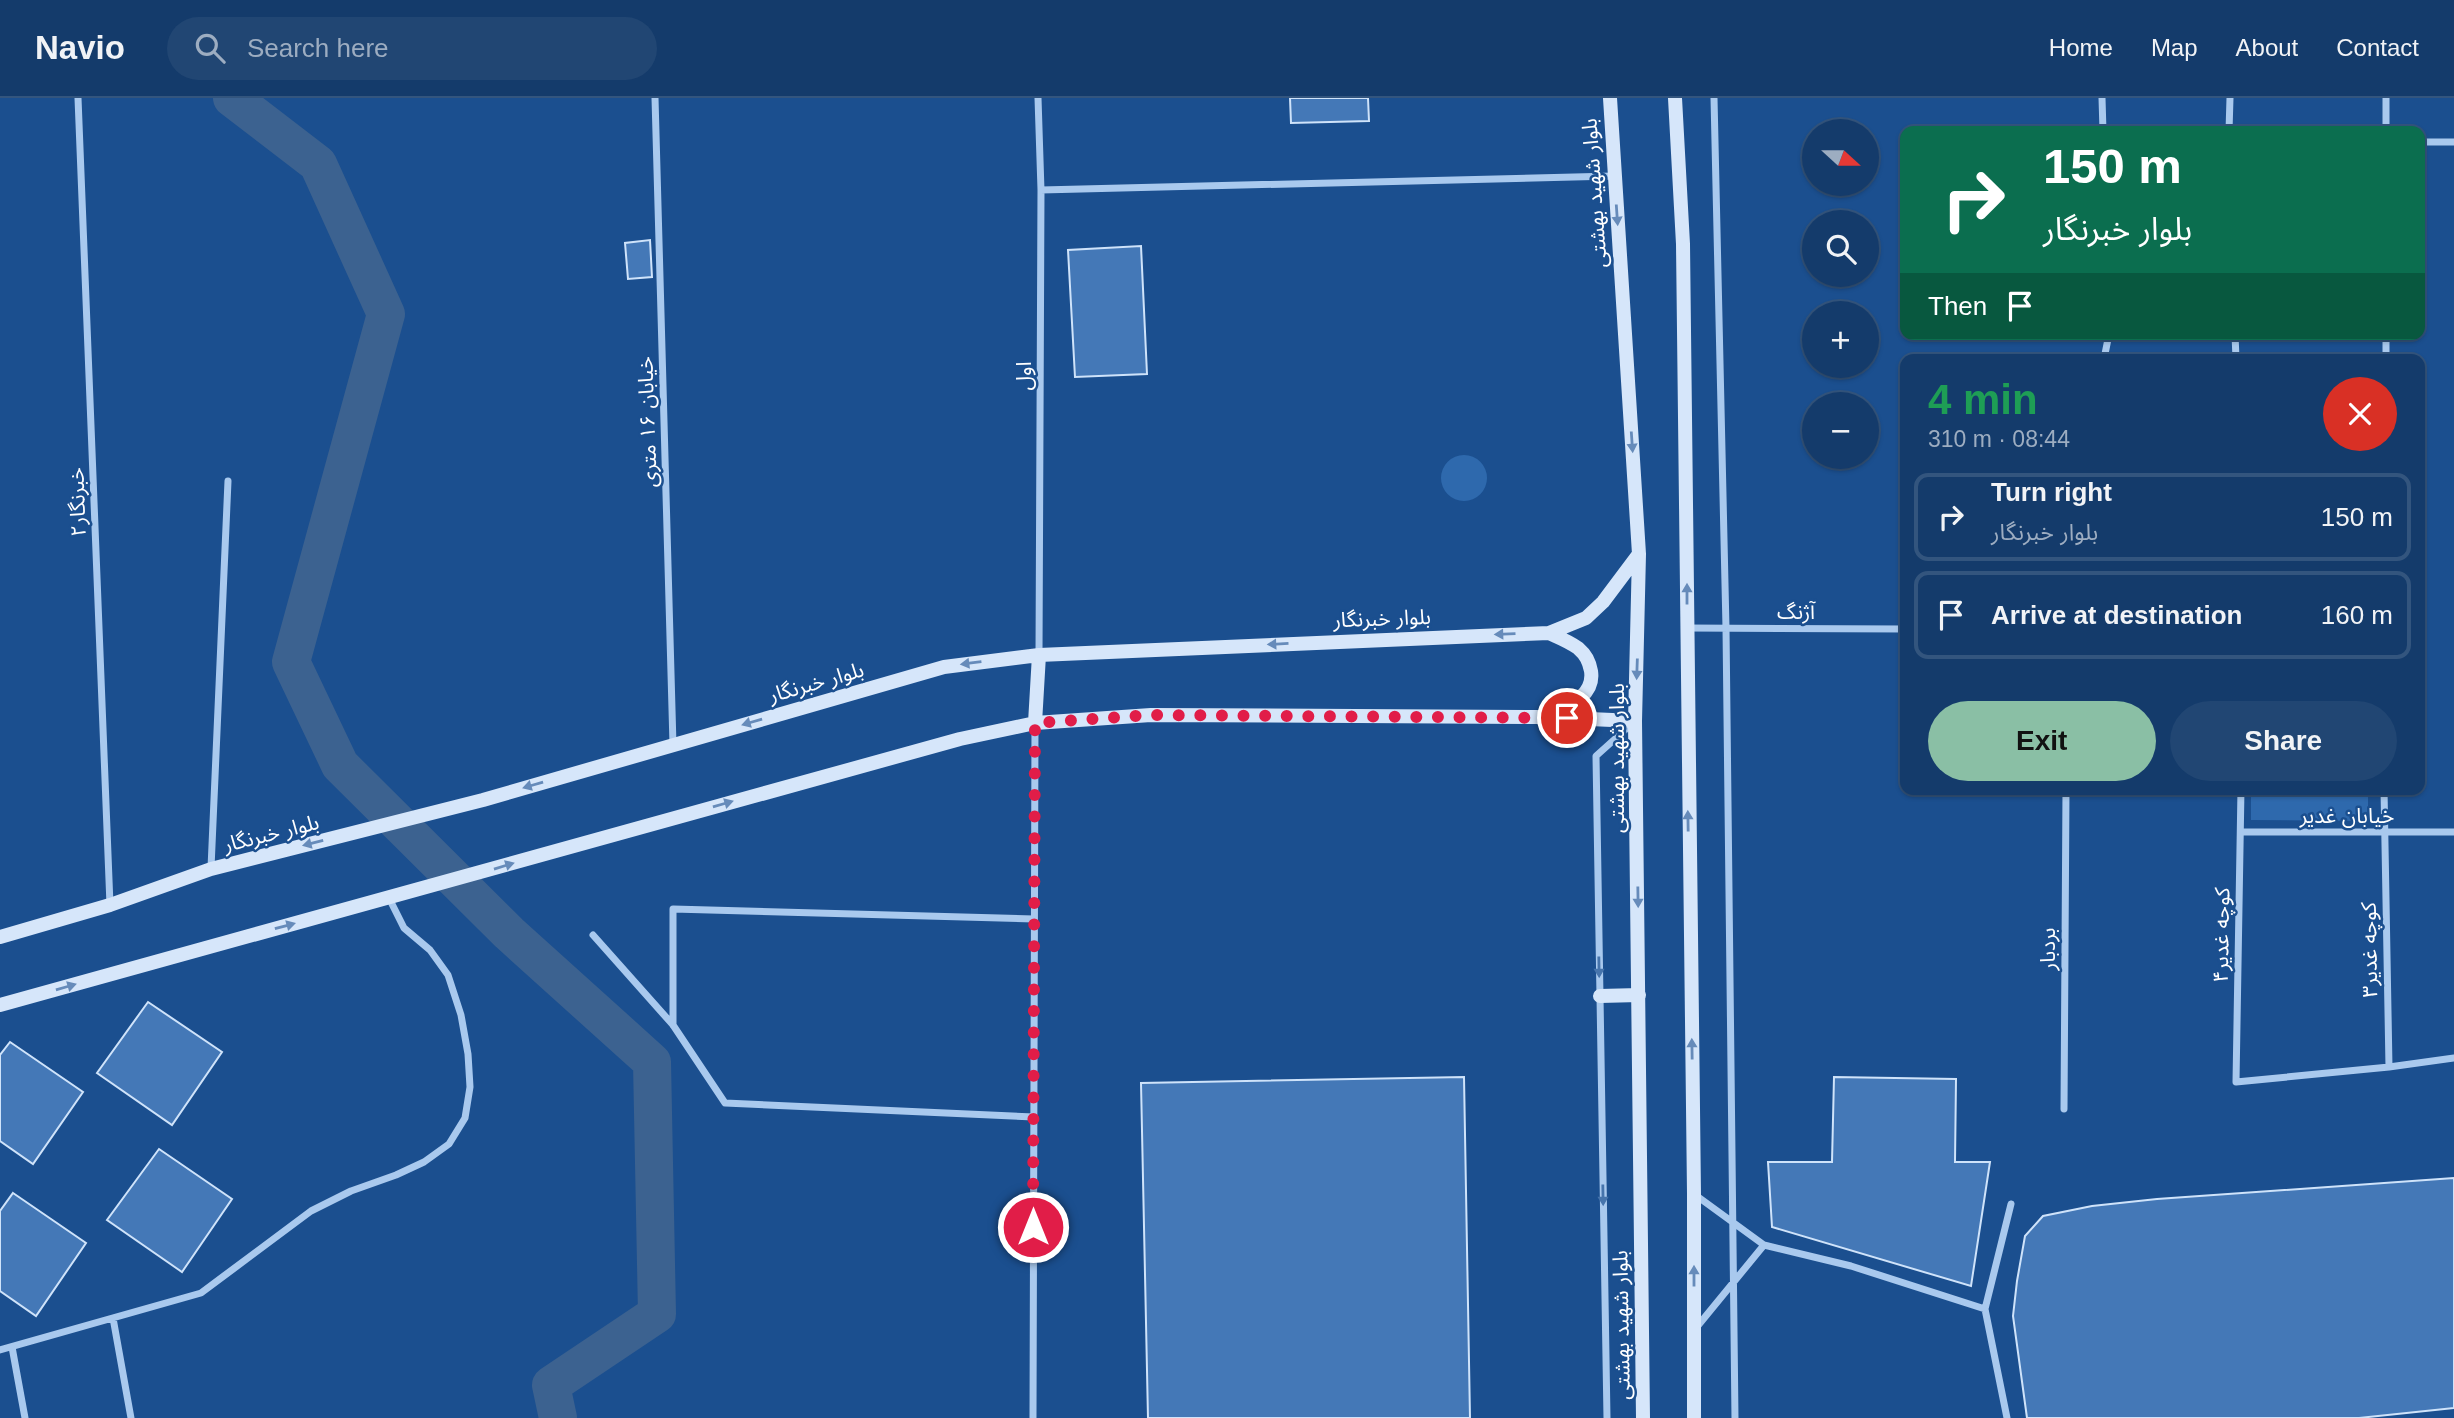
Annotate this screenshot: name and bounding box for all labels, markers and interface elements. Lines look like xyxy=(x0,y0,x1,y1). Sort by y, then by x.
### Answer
search box xyxy=(167,17,657,80)
text: Navio xyxy=(35,29,125,66)
icon: search xyxy=(191,29,229,67)
text: Search here xyxy=(247,33,389,63)
text: Home xyxy=(2049,34,2113,61)
text: Map xyxy=(2151,34,2198,61)
text: About xyxy=(2236,34,2298,61)
text: Contact xyxy=(2336,34,2419,61)
street label: بلوار شهید بهشتی xyxy=(1577,117,1612,269)
north arrow xyxy=(1802,119,1880,196)
map controls xyxy=(1802,119,1879,469)
text: 150 m xyxy=(2043,139,2182,193)
icon: right xyxy=(1928,154,2019,245)
one-way arrow xyxy=(1612,204,1623,226)
button: search xyxy=(1802,210,1879,287)
text: بلوار خبرنگار xyxy=(2043,211,2192,247)
icon: arrive xyxy=(2001,287,2039,325)
text: Then xyxy=(1928,291,1987,321)
button: + xyxy=(1802,301,1879,378)
street label: خیابان ۱۶ متری xyxy=(633,356,662,488)
street label: اول xyxy=(1012,362,1036,390)
text: 4 min xyxy=(1928,376,2038,423)
button: close xyxy=(2323,377,2397,451)
button: − xyxy=(1802,392,1879,469)
text: 310 m · 08:44 xyxy=(1928,426,2070,452)
one-way arrow xyxy=(1626,431,1637,453)
street label: خبرنگار۲ xyxy=(64,467,91,537)
text: Turn right xyxy=(1991,477,2112,507)
icon: right xyxy=(1932,498,1970,536)
text: 150 m xyxy=(2321,502,2393,532)
text: بلوار خبرنگار xyxy=(1991,519,2098,545)
one-way arrow xyxy=(1681,583,1693,605)
icon: arrive xyxy=(1932,596,1970,634)
street label: آژنگ xyxy=(1777,600,1816,624)
text: Arrive at destination xyxy=(1991,600,2242,630)
text: 160 m xyxy=(2321,600,2393,630)
street label: بلوار خبرنگار xyxy=(1332,605,1431,632)
one-way arrow xyxy=(1494,629,1516,640)
one-way arrow xyxy=(1267,638,1289,649)
street label: بلوار خبرنگار xyxy=(765,657,866,708)
one-way arrow xyxy=(960,658,982,669)
one-way arrow xyxy=(1632,659,1643,681)
street label: بلوار شهید بهشتی xyxy=(1605,683,1629,833)
pin xyxy=(1537,688,1597,748)
icon: arrive xyxy=(1548,699,1586,737)
button: Exit xyxy=(1928,701,2156,781)
button: Share xyxy=(2170,701,2397,781)
one-way arrow xyxy=(741,717,763,728)
one-way arrow xyxy=(523,781,544,791)
one-way arrow xyxy=(713,799,734,809)
street label: خیابان غدیر xyxy=(2299,804,2394,828)
street label: بلوار خبرنگار xyxy=(220,810,321,857)
one-way arrow xyxy=(1683,810,1694,832)
one-way arrow xyxy=(302,838,324,849)
one-way arrow xyxy=(494,860,515,870)
one-way arrow xyxy=(1632,886,1644,908)
street label: کوچه غدیر۴ xyxy=(2209,887,2235,983)
street label: کوچه غدیر۳ xyxy=(2357,902,2383,998)
one-way arrow xyxy=(275,921,296,931)
street label: بردبار xyxy=(2036,928,2060,971)
one-way arrow xyxy=(1594,957,1605,979)
one-way arrow xyxy=(55,981,77,992)
one-way arrow xyxy=(1686,1038,1698,1060)
one-way arrow xyxy=(1597,1184,1609,1206)
position arrow xyxy=(996,1190,1070,1264)
street label: بلوار شهید بهشتی xyxy=(1608,1250,1635,1400)
one-way arrow xyxy=(1688,1265,1700,1287)

